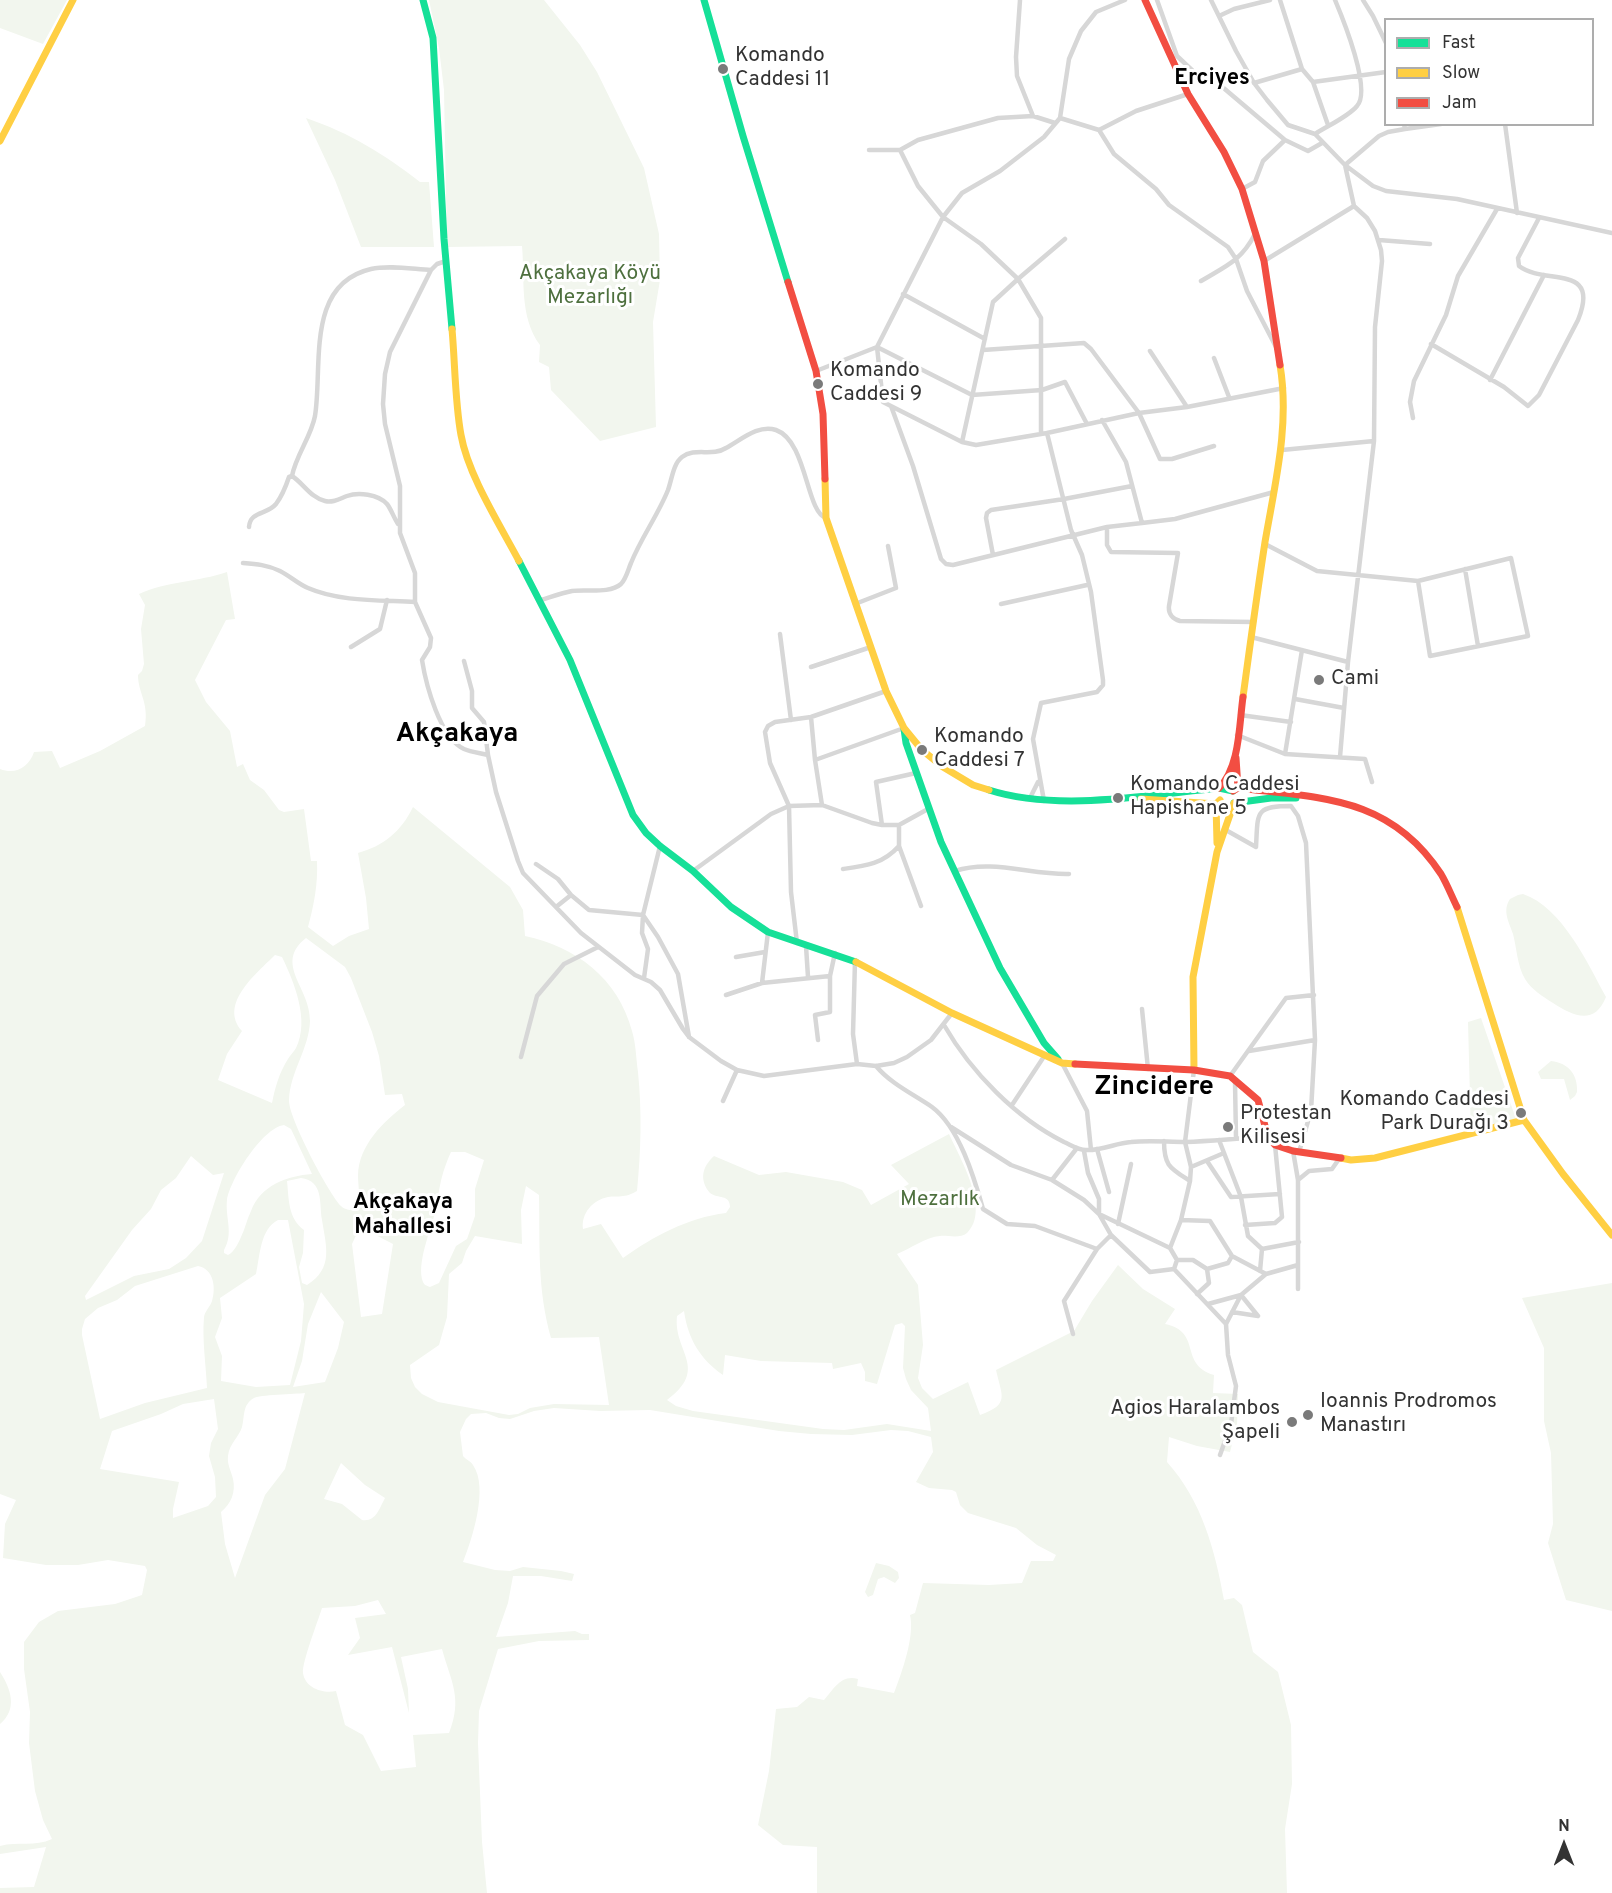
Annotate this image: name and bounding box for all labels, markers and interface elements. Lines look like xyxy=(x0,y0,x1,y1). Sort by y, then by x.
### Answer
legend xyxy=(1384,18,1594,126)
text: Fast xyxy=(1442,32,1475,55)
place label: Komando Caddesi 11 xyxy=(735,44,830,94)
marker: Komando Caddesi 11 xyxy=(716,62,730,76)
text: Slow xyxy=(1442,62,1480,85)
district label: Erciyes xyxy=(1174,67,1250,93)
text: Jam xyxy=(1442,92,1477,115)
park label: Akçakaya Köyü Mezarlığı xyxy=(519,262,661,312)
place label: Komando Caddesi 9 xyxy=(830,359,922,409)
marker: Komando Caddesi 9 xyxy=(811,377,825,391)
place label: Cami xyxy=(1331,667,1379,693)
marker: Cami xyxy=(1312,673,1326,687)
district label: Akçakaya xyxy=(396,720,518,752)
place label: Komando Caddesi 7 xyxy=(934,725,1025,775)
marker: Komando Caddesi 7 xyxy=(915,743,929,757)
place label: Komando Caddesi Hapishane 5 xyxy=(1130,773,1300,823)
marker: Komando Caddesi Hapishane 5 xyxy=(1111,791,1125,805)
district label: Zincidere xyxy=(1094,1073,1214,1105)
place label: Komando Caddesi Park Durağı 3 xyxy=(1339,1088,1509,1138)
place label: Protestan Kilisesi xyxy=(1240,1102,1332,1152)
marker: Komando Caddesi Park Durağı 3 xyxy=(1514,1106,1528,1120)
marker: Protestan Kilisesi xyxy=(1221,1120,1235,1134)
park label: Mezarlık xyxy=(900,1188,980,1214)
district label: Akçakaya Mahallesi xyxy=(353,1191,453,1242)
place label: Ioannis Prodromos Manastırı xyxy=(1320,1390,1497,1440)
place label: Agios Haralambos Şapeli xyxy=(1110,1397,1280,1447)
marker: Ioannis Prodromos Manastırı xyxy=(1301,1408,1315,1422)
marker: Agios Haralambos Şapeli xyxy=(1285,1415,1299,1429)
north arrow xyxy=(1534,1815,1594,1875)
text: N xyxy=(1558,1817,1570,1837)

